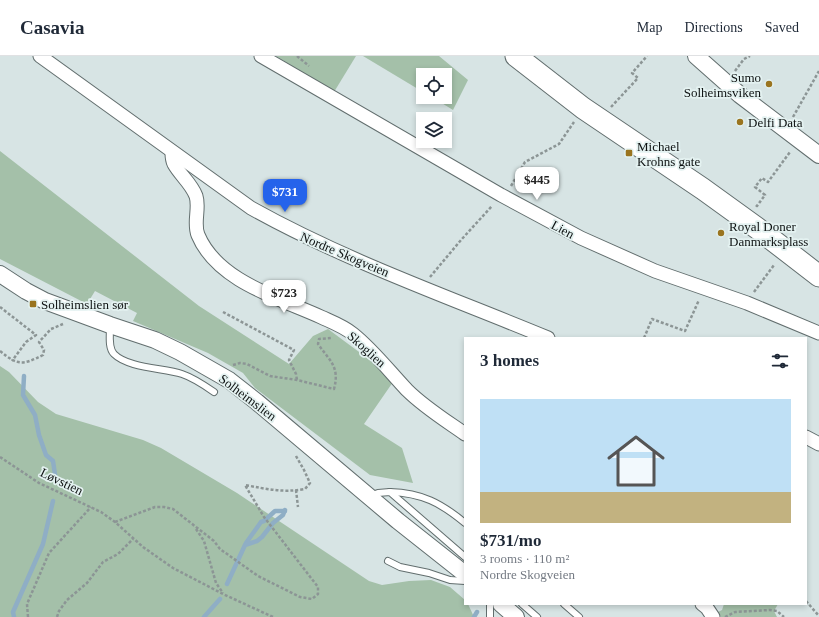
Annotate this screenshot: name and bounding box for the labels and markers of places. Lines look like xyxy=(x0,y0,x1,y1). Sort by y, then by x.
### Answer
place label: Sumo Solheimsviken xyxy=(684,70,761,100)
marker: Sumo Solheimsviken xyxy=(764,79,774,89)
place label: Delfi Data xyxy=(748,115,803,130)
marker: Delfi Data xyxy=(735,117,745,127)
place label: Michael Krohns gate xyxy=(637,139,700,169)
marker: Michael Krohns gate xyxy=(624,148,634,158)
pin: $445 xyxy=(513,167,561,201)
pin: $731 xyxy=(261,179,309,213)
place label: Royal Doner Danmarksplass xyxy=(729,219,808,249)
marker: Royal Doner Danmarksplass xyxy=(716,228,726,238)
pin: $723 xyxy=(260,280,308,314)
place label: Solheimslien sør xyxy=(41,297,129,312)
marker: Solheimslien sør xyxy=(28,299,38,309)

